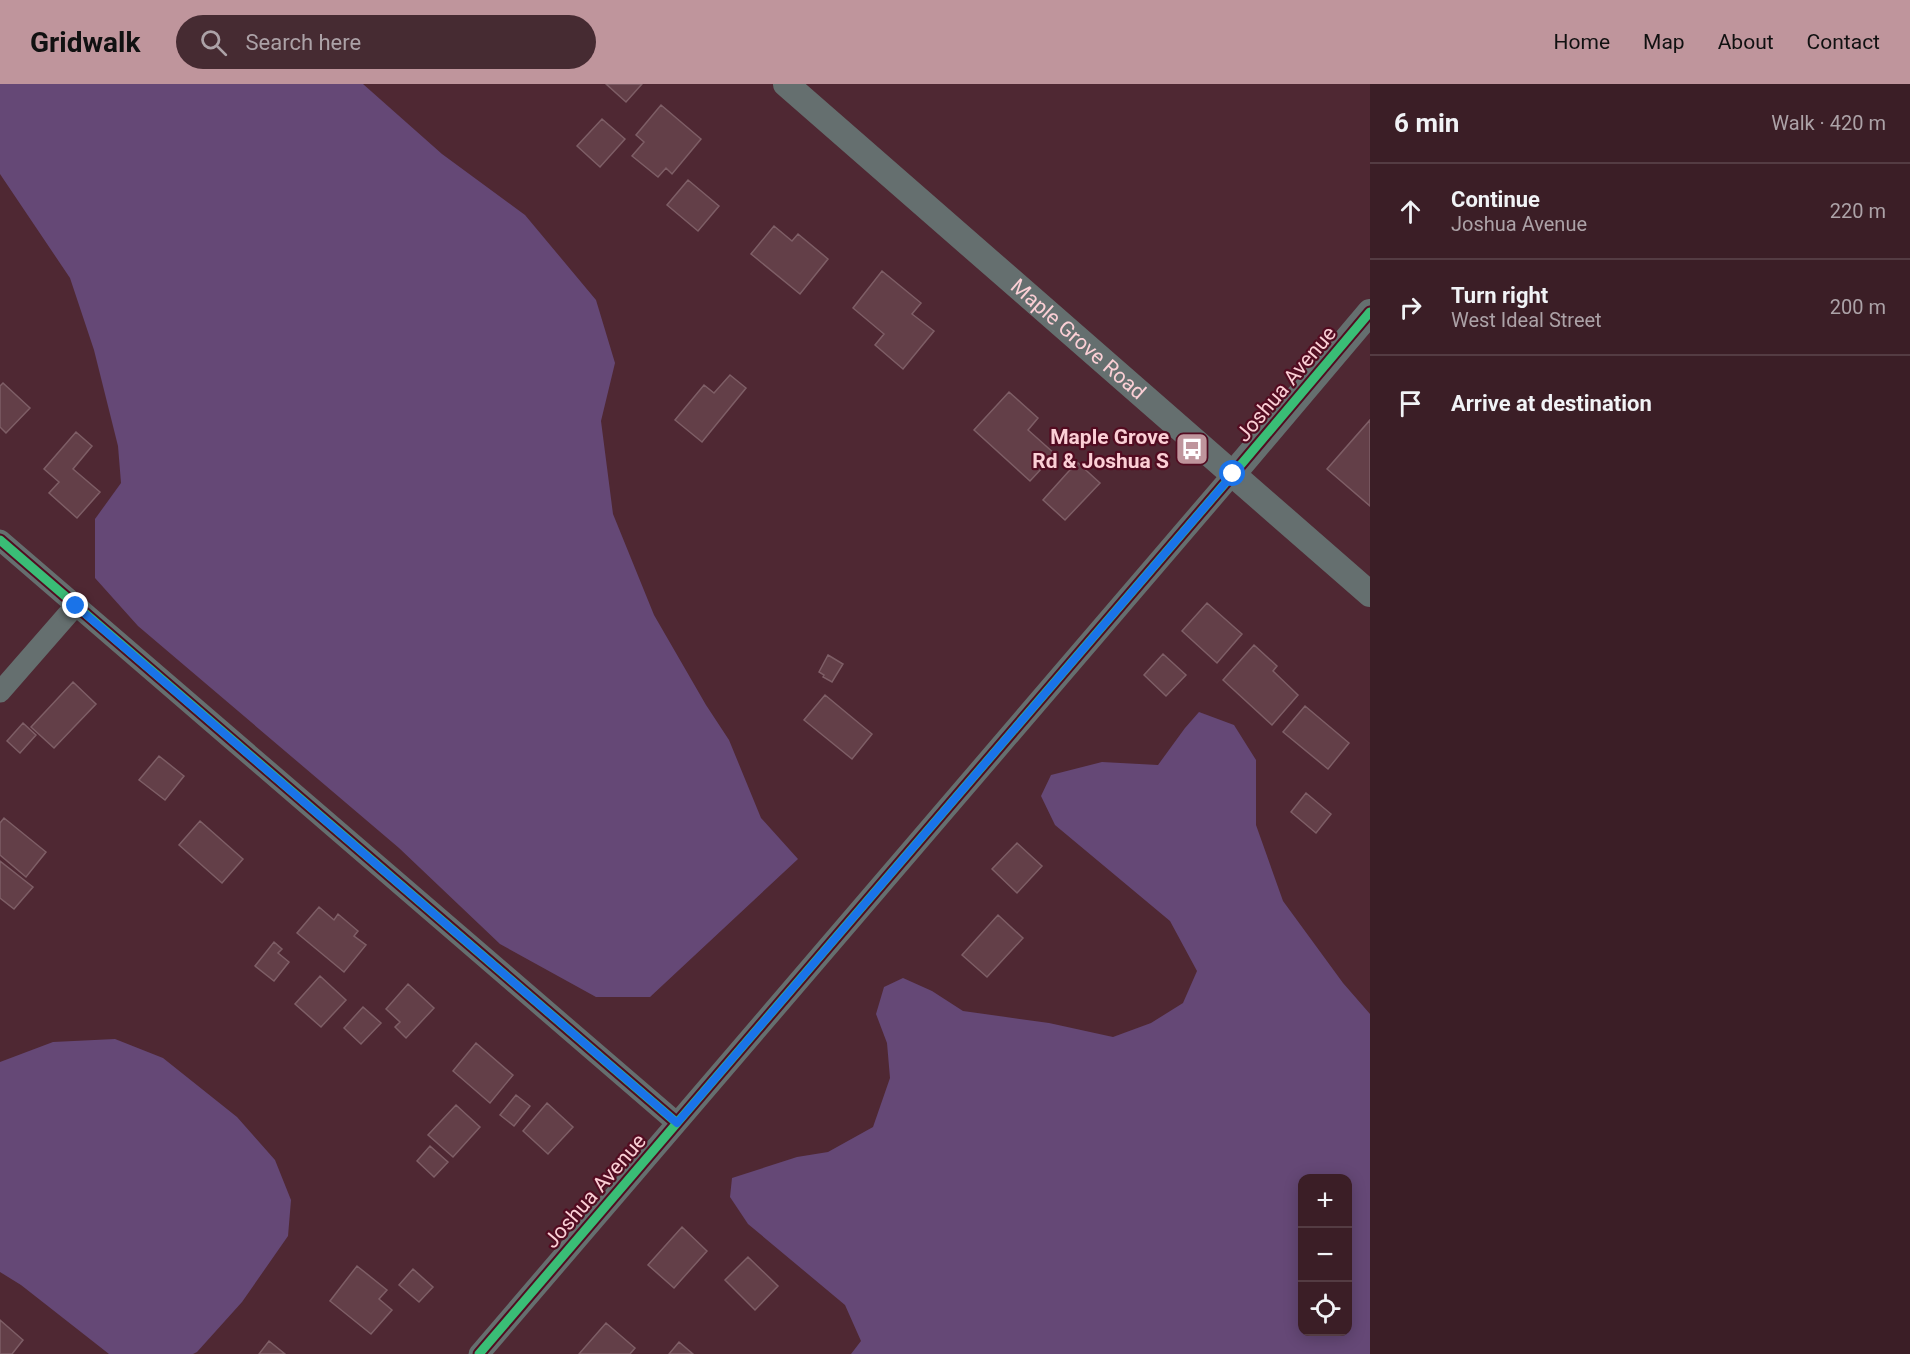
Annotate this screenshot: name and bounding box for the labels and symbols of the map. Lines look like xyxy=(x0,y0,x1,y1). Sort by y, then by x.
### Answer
street label: Maple Grove Road xyxy=(1006,274,1150,404)
street label: Joshua Avenue xyxy=(1231,322,1341,446)
place label: Maple Grove Rd & Joshua S xyxy=(1032,425,1169,473)
bus stop icon: Maple Grove Rd & Joshua S xyxy=(1174,431,1210,467)
route start xyxy=(1219,460,1245,486)
route end xyxy=(62,592,88,618)
street label: Joshua Avenue xyxy=(539,1129,651,1253)

